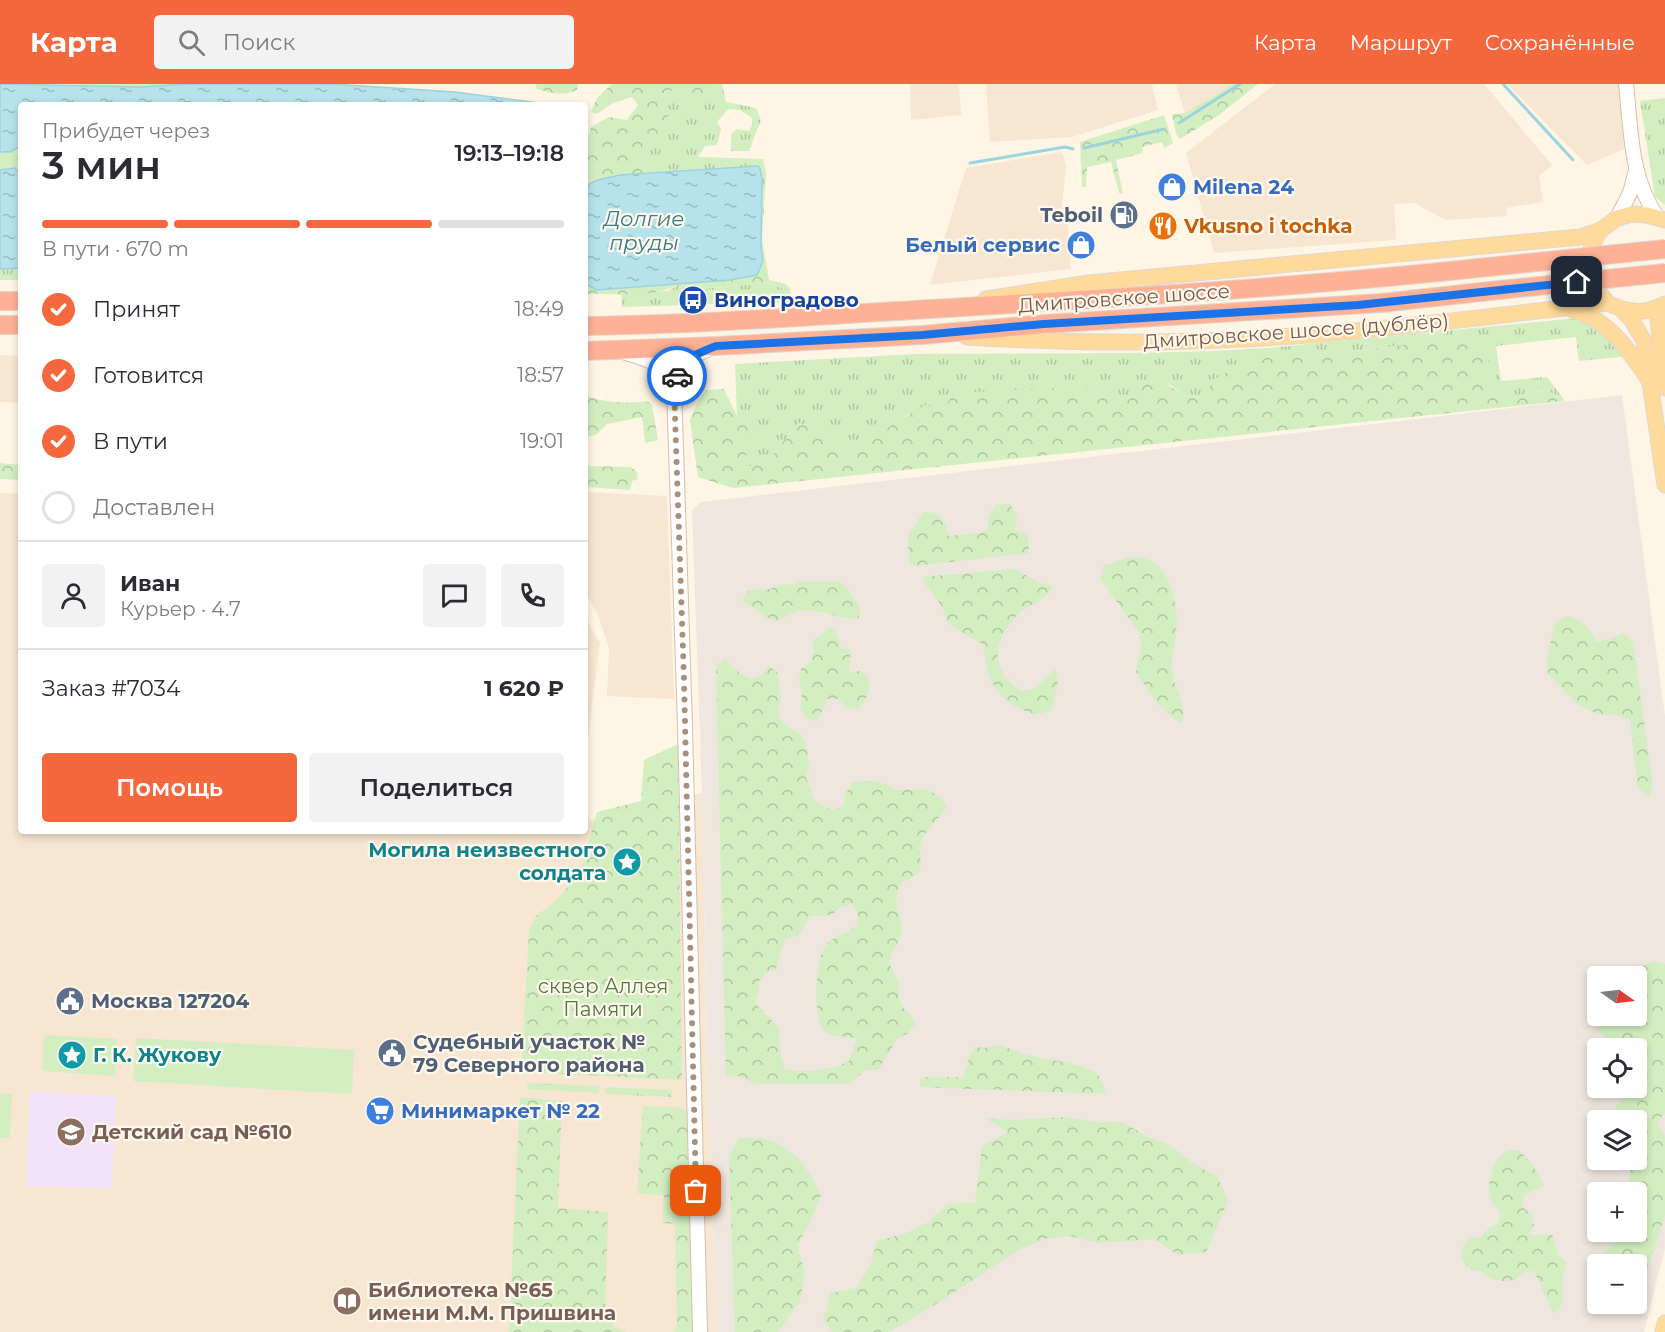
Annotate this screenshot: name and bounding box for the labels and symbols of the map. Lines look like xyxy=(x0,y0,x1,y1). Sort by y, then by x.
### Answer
shop icon: Milena 24 xyxy=(1156,171,1188,203)
place label: Milena 24 xyxy=(1193,175,1294,199)
fuel station icon: Teboil xyxy=(1108,199,1140,231)
place label: Teboil xyxy=(1040,203,1103,227)
water label: Долгие пруды xyxy=(602,206,684,255)
restaurant icon: Vkusno i tochka xyxy=(1147,210,1179,242)
place label: Vkusno i tochka xyxy=(1183,214,1353,238)
shop icon: Белый сервис xyxy=(1065,229,1097,261)
place label: Белый сервис xyxy=(905,233,1060,257)
pin xyxy=(1551,256,1602,307)
street label: Дмитровское шоссе xyxy=(1017,279,1231,317)
bus stop icon: Виноградово xyxy=(677,284,709,316)
place label: Виноградово xyxy=(714,288,859,312)
street label: Дмитровское шоссе (дублёр) xyxy=(1142,308,1450,354)
courier xyxy=(647,346,707,406)
place label: Могила неизвестного солдата xyxy=(368,838,606,885)
place icon: Могила неизвестного солдата xyxy=(611,846,643,878)
north arrow xyxy=(1587,966,1647,1026)
park label: сквер Аллея Памяти xyxy=(538,974,668,1021)
public building icon: Москва 127204 xyxy=(54,985,86,1017)
place label: Москва 127204 xyxy=(91,989,250,1013)
place label: Судебный участок № 79 Северного района xyxy=(413,1030,645,1077)
public building icon: Судебный участок № 79 Северного района xyxy=(376,1037,408,1069)
place icon: Г. К. Жукову xyxy=(56,1039,88,1071)
place label: Г. К. Жукову xyxy=(93,1043,222,1067)
supermarket icon: Минимаркет № 22 xyxy=(364,1095,396,1127)
place label: Минимаркет № 22 xyxy=(401,1099,600,1123)
school or university icon: Детский сад №610 xyxy=(55,1116,87,1148)
place label: Детский сад №610 xyxy=(92,1120,292,1144)
pin xyxy=(670,1165,721,1216)
place label: Библиотека №65 имени М.М. Пришвина xyxy=(368,1278,616,1325)
library icon: Библиотека №65 имени М.М. Пришвина xyxy=(331,1285,363,1317)

